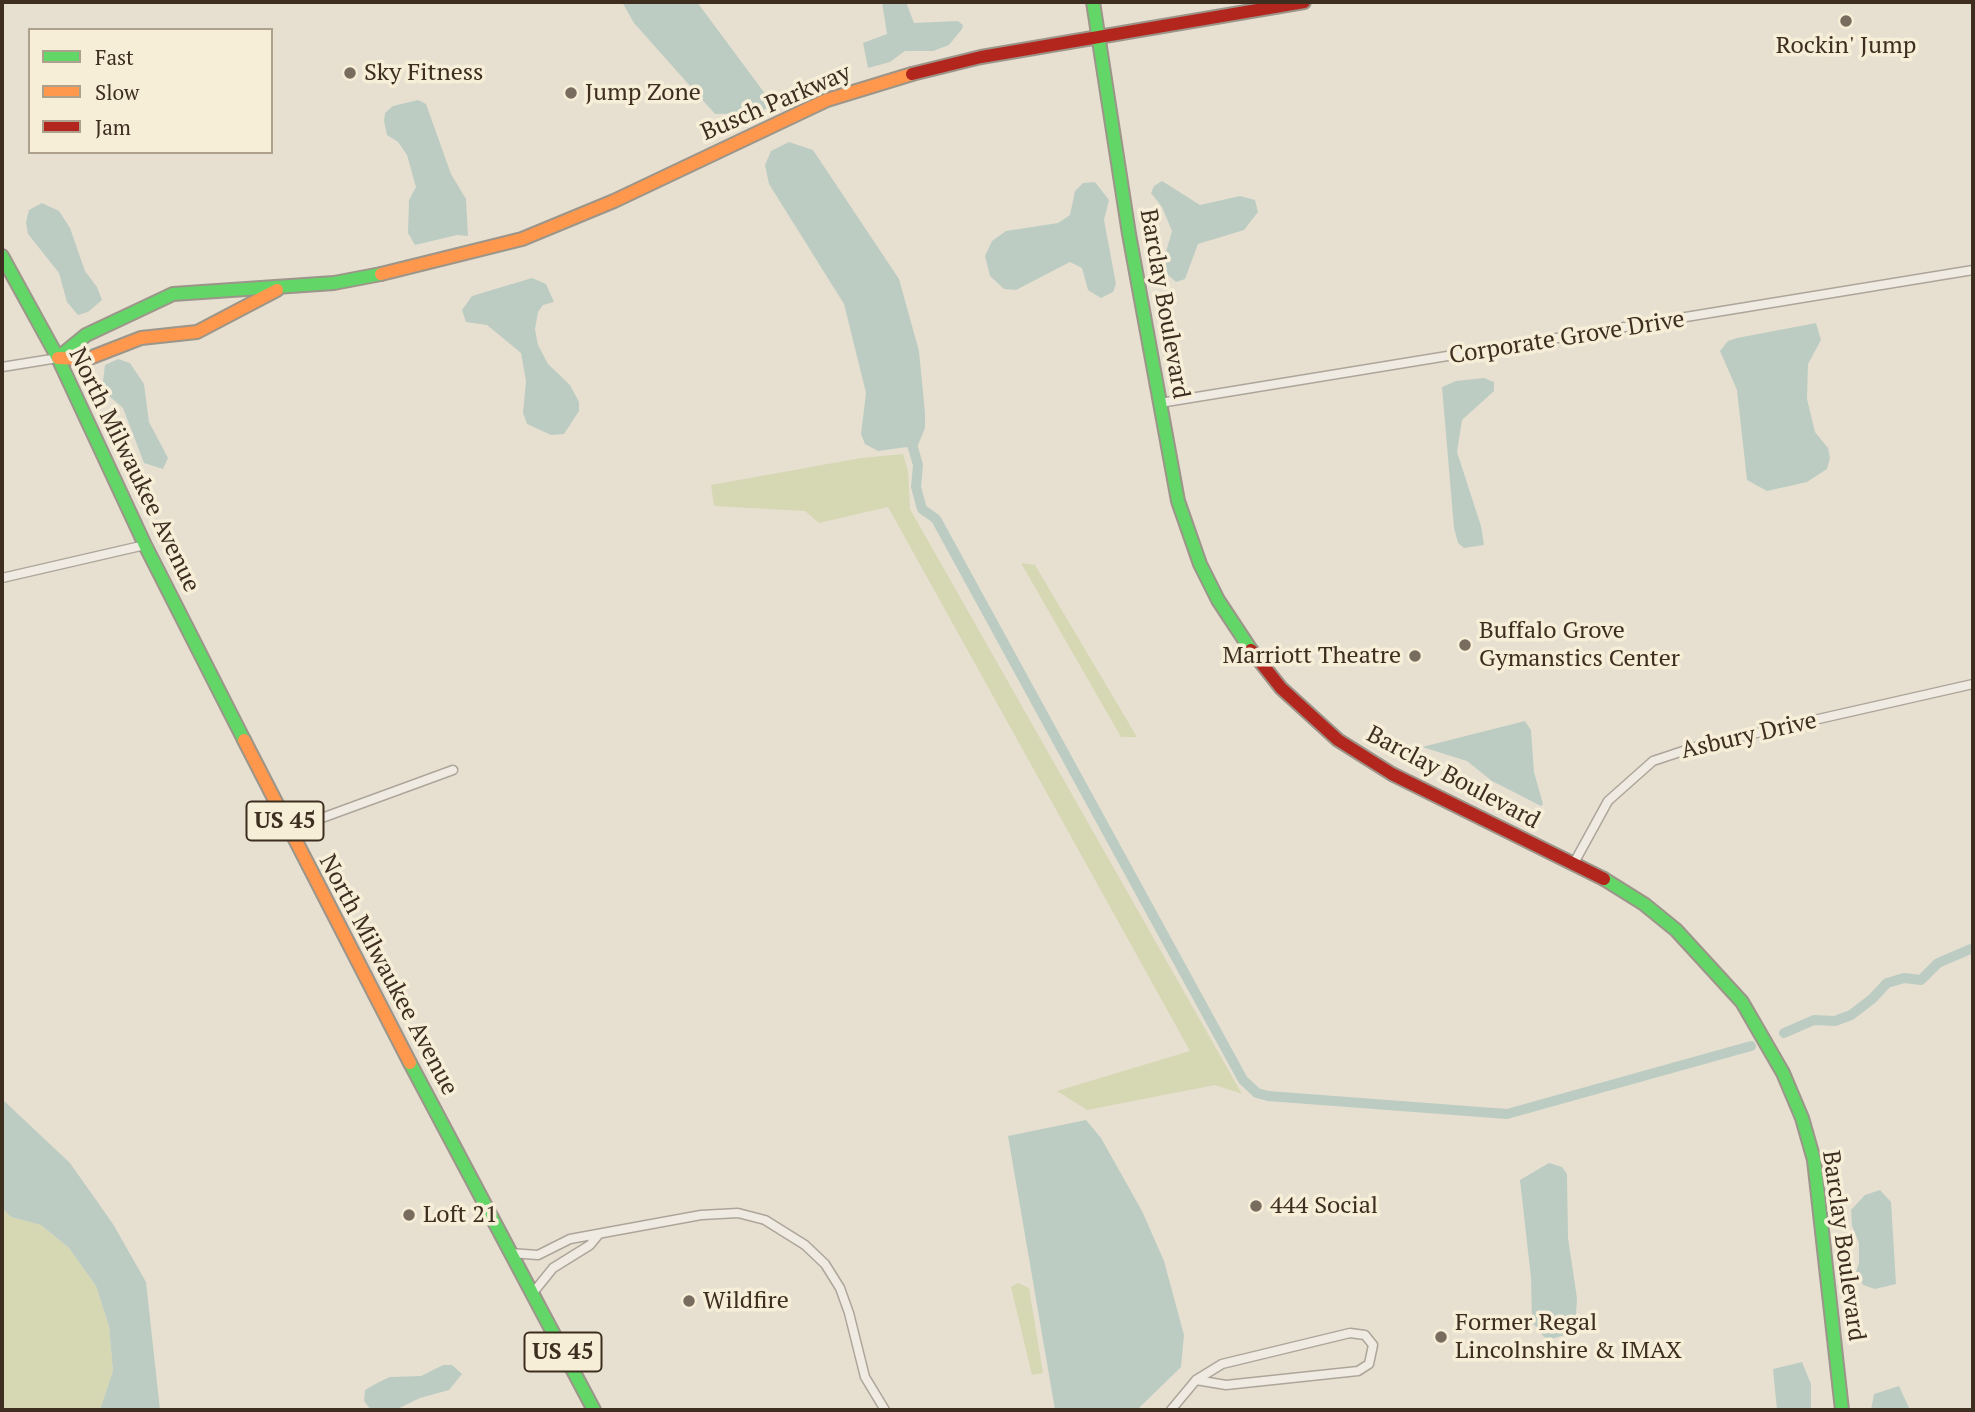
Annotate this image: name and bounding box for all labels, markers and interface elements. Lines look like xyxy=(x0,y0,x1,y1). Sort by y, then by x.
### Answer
marker: Rockin' Jump xyxy=(1838,13,1854,29)
legend xyxy=(28,28,273,154)
place label: Rockin' Jump xyxy=(1776,32,1916,60)
text: Fast xyxy=(95,43,134,71)
place label: Sky Fitness xyxy=(364,59,483,87)
street label: Busch Parkway xyxy=(697,59,855,147)
marker: Sky Fitness xyxy=(342,65,358,81)
text: Slow xyxy=(95,78,139,106)
place label: Jump Zone xyxy=(585,79,701,107)
marker: Jump Zone xyxy=(563,85,579,101)
text: Jam xyxy=(95,113,131,141)
street label: Barclay Boulevard xyxy=(1133,207,1195,401)
street label: Corporate Grove Drive xyxy=(1447,305,1687,371)
street label: North Milwaukee Avenue xyxy=(62,343,206,597)
place label: Buffalo Grove Gymanstics Center xyxy=(1479,617,1680,673)
marker: Buffalo Grove Gymanstics Center xyxy=(1457,637,1473,653)
place label: Marriott Theatre xyxy=(1222,642,1401,670)
marker: Marriott Theatre xyxy=(1407,648,1423,664)
street label: Asbury Drive xyxy=(1678,706,1820,766)
street label: Barclay Boulevard xyxy=(1361,720,1545,836)
road number: US 45 xyxy=(246,802,324,841)
street label: North Milwaukee Avenue xyxy=(312,850,464,1100)
street label: Barclay Boulevard xyxy=(1815,1149,1871,1343)
place label: 444 Social xyxy=(1270,1192,1378,1220)
marker: 444 Social xyxy=(1248,1198,1264,1214)
place label: Loft 21 xyxy=(423,1201,498,1229)
marker: Loft 21 xyxy=(401,1207,417,1223)
place label: Wildfire xyxy=(703,1287,789,1315)
marker: Wildfire xyxy=(681,1293,697,1309)
place label: Former Regal Lincolnshire & IMAX xyxy=(1455,1309,1682,1365)
marker: Former Regal Lincolnshire & IMAX xyxy=(1433,1329,1449,1345)
road number: US 45 xyxy=(524,1332,602,1372)

